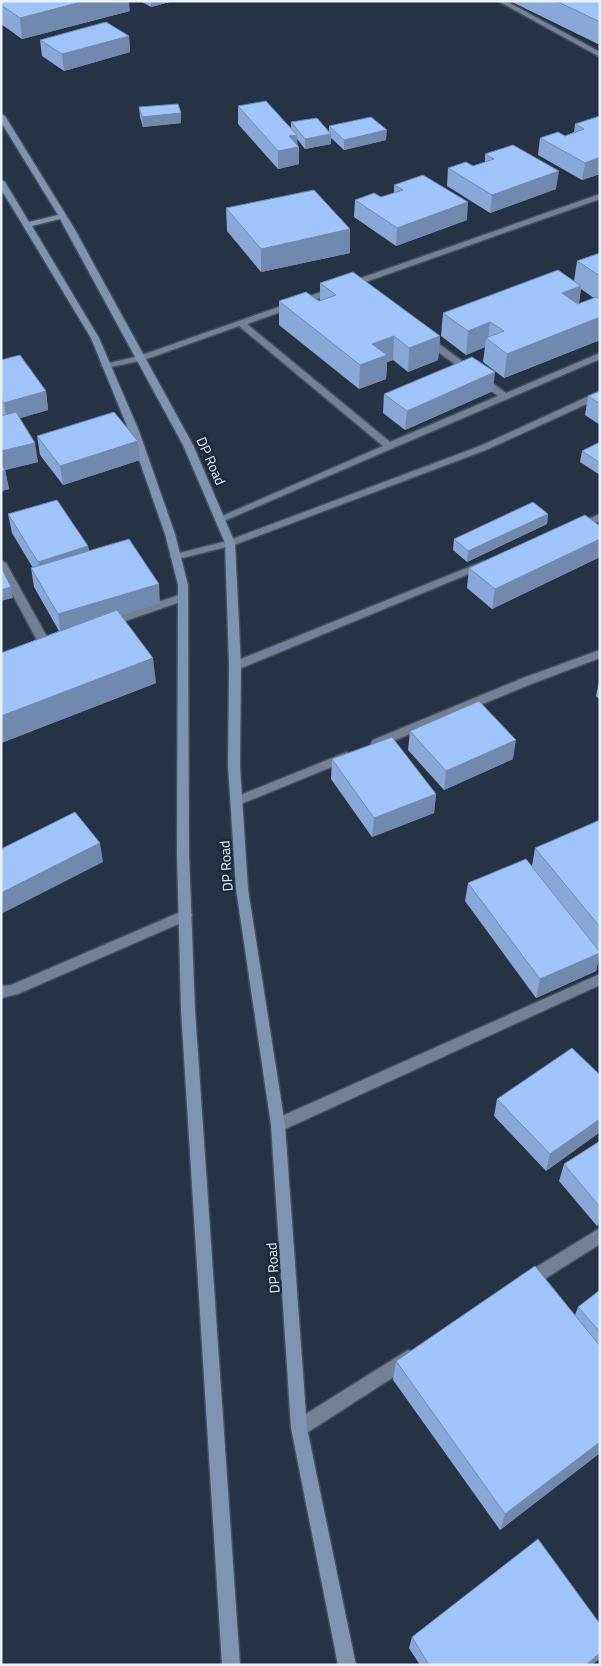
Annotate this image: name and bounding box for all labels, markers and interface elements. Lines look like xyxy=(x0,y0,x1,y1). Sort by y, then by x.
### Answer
street label: DP Road xyxy=(192,433,231,488)
street label: DP Road xyxy=(213,840,238,892)
street label: DP Road xyxy=(260,1242,285,1294)

